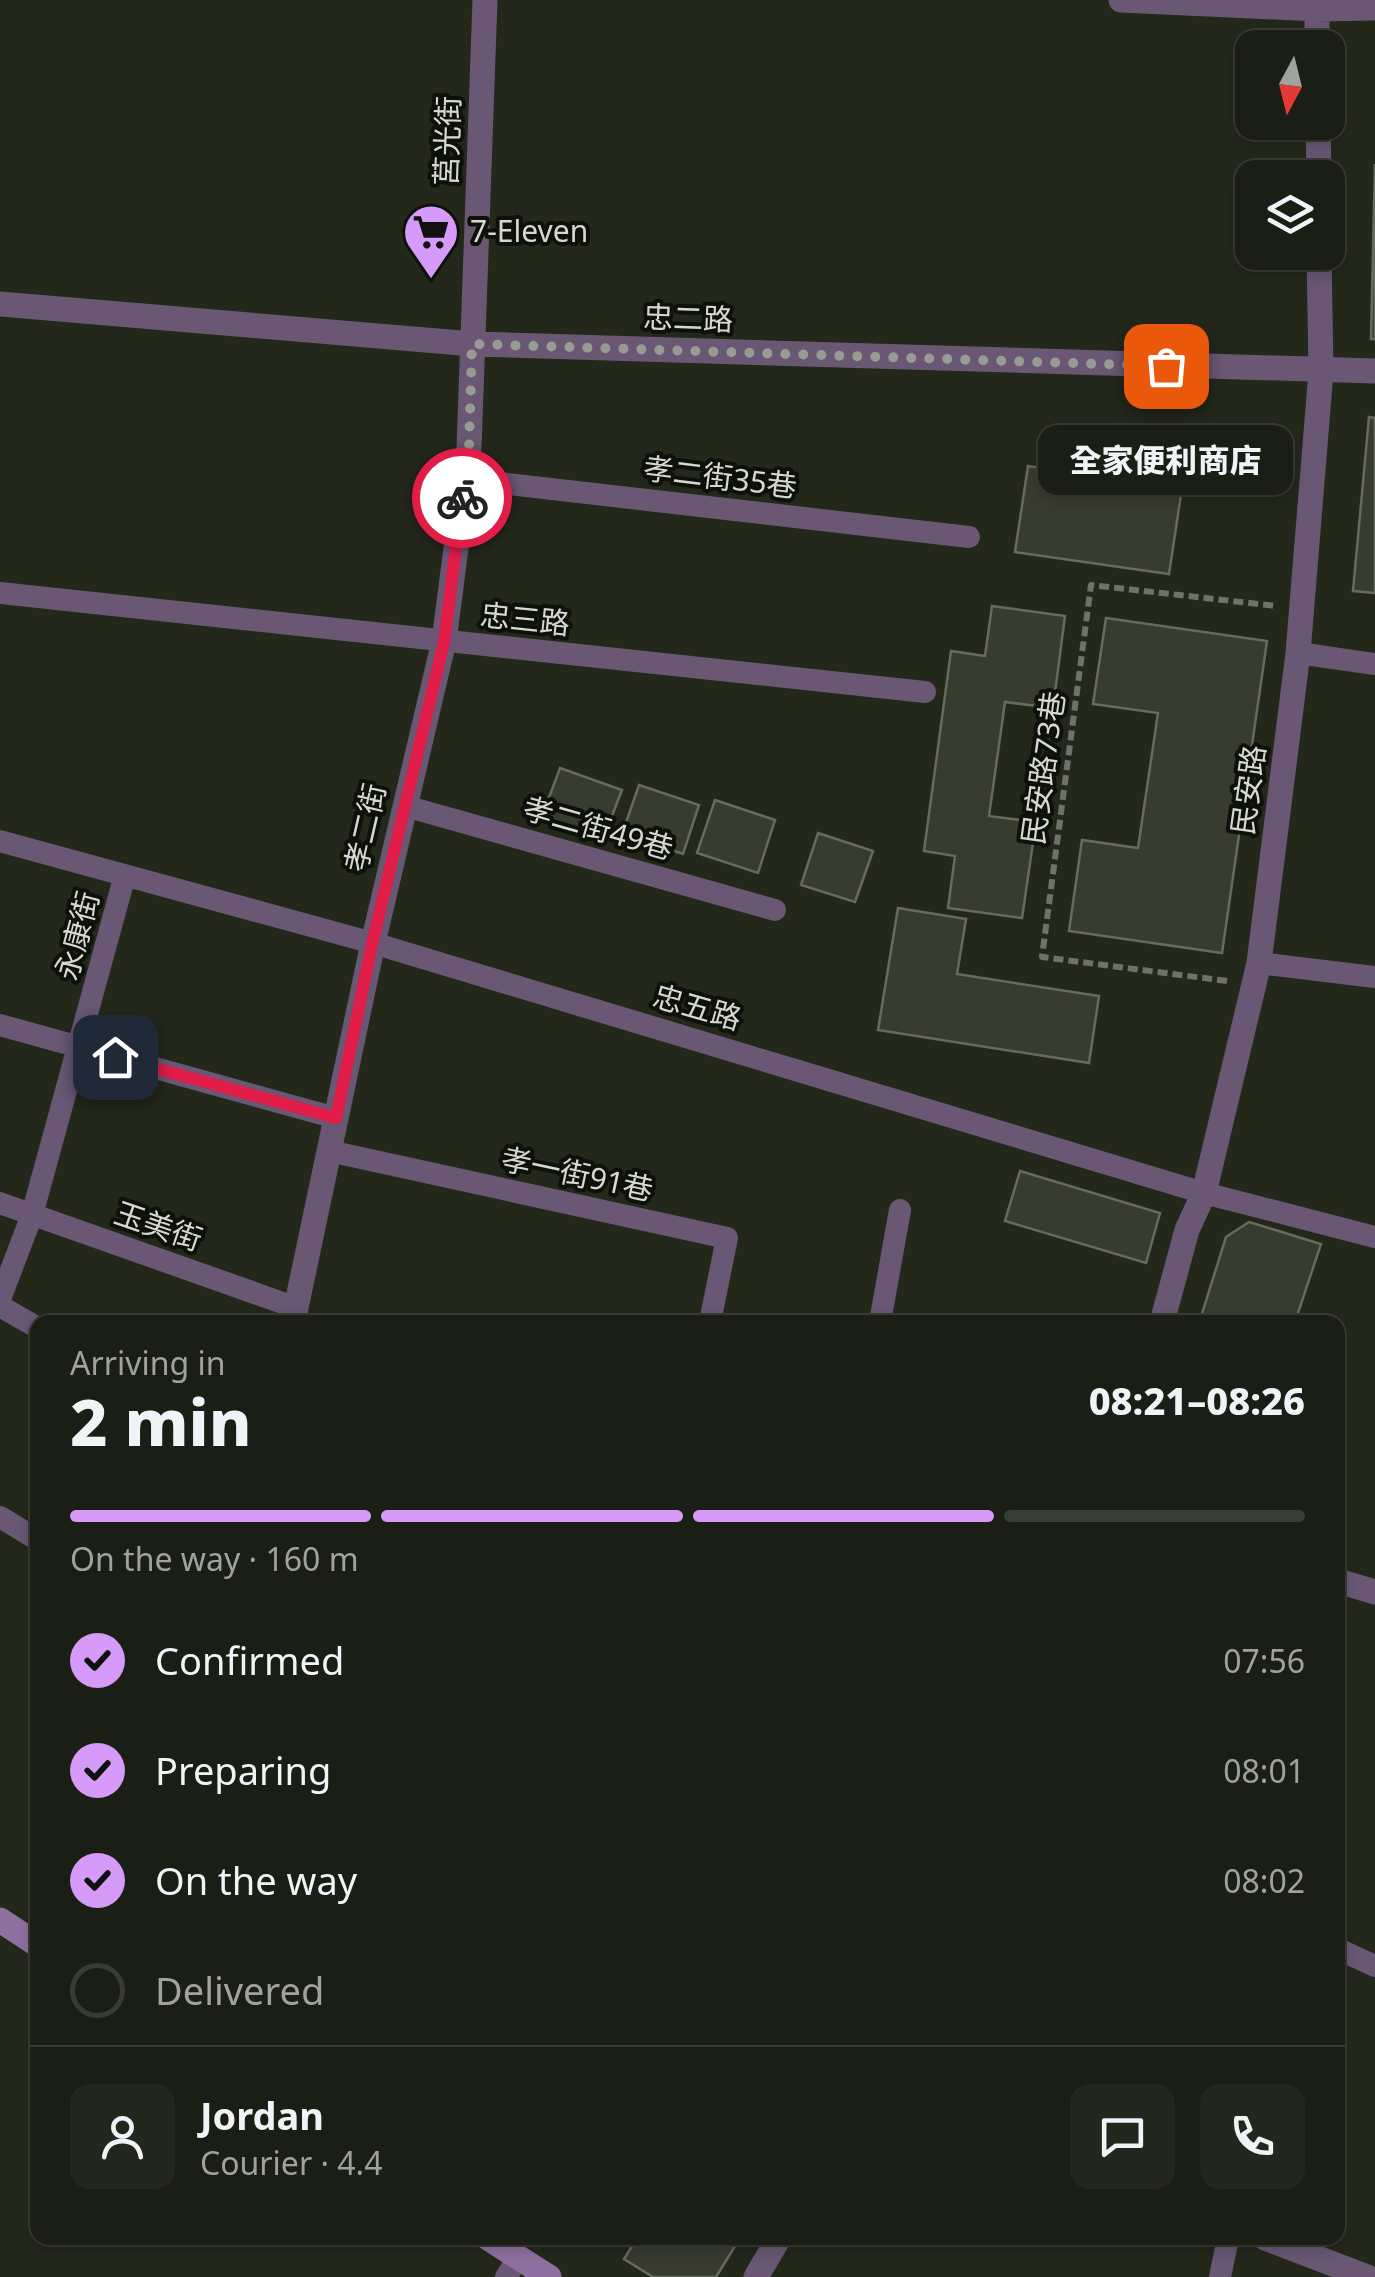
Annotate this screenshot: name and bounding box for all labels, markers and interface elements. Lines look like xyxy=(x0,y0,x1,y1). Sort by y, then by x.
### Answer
north arrow xyxy=(1235,30,1345,140)
map controls xyxy=(1235,30,1345,270)
street label: 莒光街 xyxy=(424,95,469,187)
button: layers xyxy=(1235,160,1345,270)
supermarket icon: 7-Eleven xyxy=(401,202,461,281)
place label: 7-Eleven xyxy=(470,210,588,251)
street label: 忠二路 xyxy=(642,295,734,340)
pin xyxy=(1124,324,1209,409)
icon: bag xyxy=(1139,339,1194,394)
callout: 全家便利商店 xyxy=(1038,426,1294,496)
text: 全家便利商店 xyxy=(1069,438,1262,481)
street label: 孝二街35巷 xyxy=(641,447,799,506)
courier xyxy=(412,448,512,548)
icon: bike xyxy=(435,471,490,526)
street label: 忠三路 xyxy=(478,593,572,644)
street label: 民安路73巷 xyxy=(1011,689,1074,847)
street label: 民安路 xyxy=(1221,742,1274,837)
street label: 孝二街 xyxy=(334,779,395,876)
street label: 孝二街49巷 xyxy=(519,787,678,869)
street label: 永康街 xyxy=(45,887,108,984)
street label: 忠五路 xyxy=(649,974,746,1039)
pin xyxy=(73,1015,158,1100)
icon: home xyxy=(88,1030,143,1085)
street label: 孝一街91巷 xyxy=(498,1137,657,1210)
street label: 玉美街 xyxy=(109,1192,208,1260)
text: Arriving in xyxy=(70,1341,225,1384)
text: 08:21–08:26 xyxy=(1089,1374,1305,1426)
text: 2 min xyxy=(70,1377,252,1465)
text: On the way · 160 m xyxy=(70,1537,359,1580)
icon: check xyxy=(70,1633,125,1688)
text: Confirmed xyxy=(155,1634,344,1686)
text: 07:56 xyxy=(1223,1639,1305,1682)
icon: check xyxy=(70,1743,125,1798)
text: Preparing xyxy=(155,1744,331,1796)
text: 08:01 xyxy=(1223,1749,1305,1792)
icon: check xyxy=(70,1853,125,1908)
text: On the way xyxy=(155,1854,357,1906)
text: 08:02 xyxy=(1223,1859,1305,1902)
text: Delivered xyxy=(155,1964,324,2016)
button: person xyxy=(70,2084,175,2189)
button: chat xyxy=(1070,2084,1175,2189)
button: phone xyxy=(1200,2084,1305,2189)
text: Jordan xyxy=(200,2089,324,2141)
text: Courier · 4.4 xyxy=(200,2141,383,2184)

